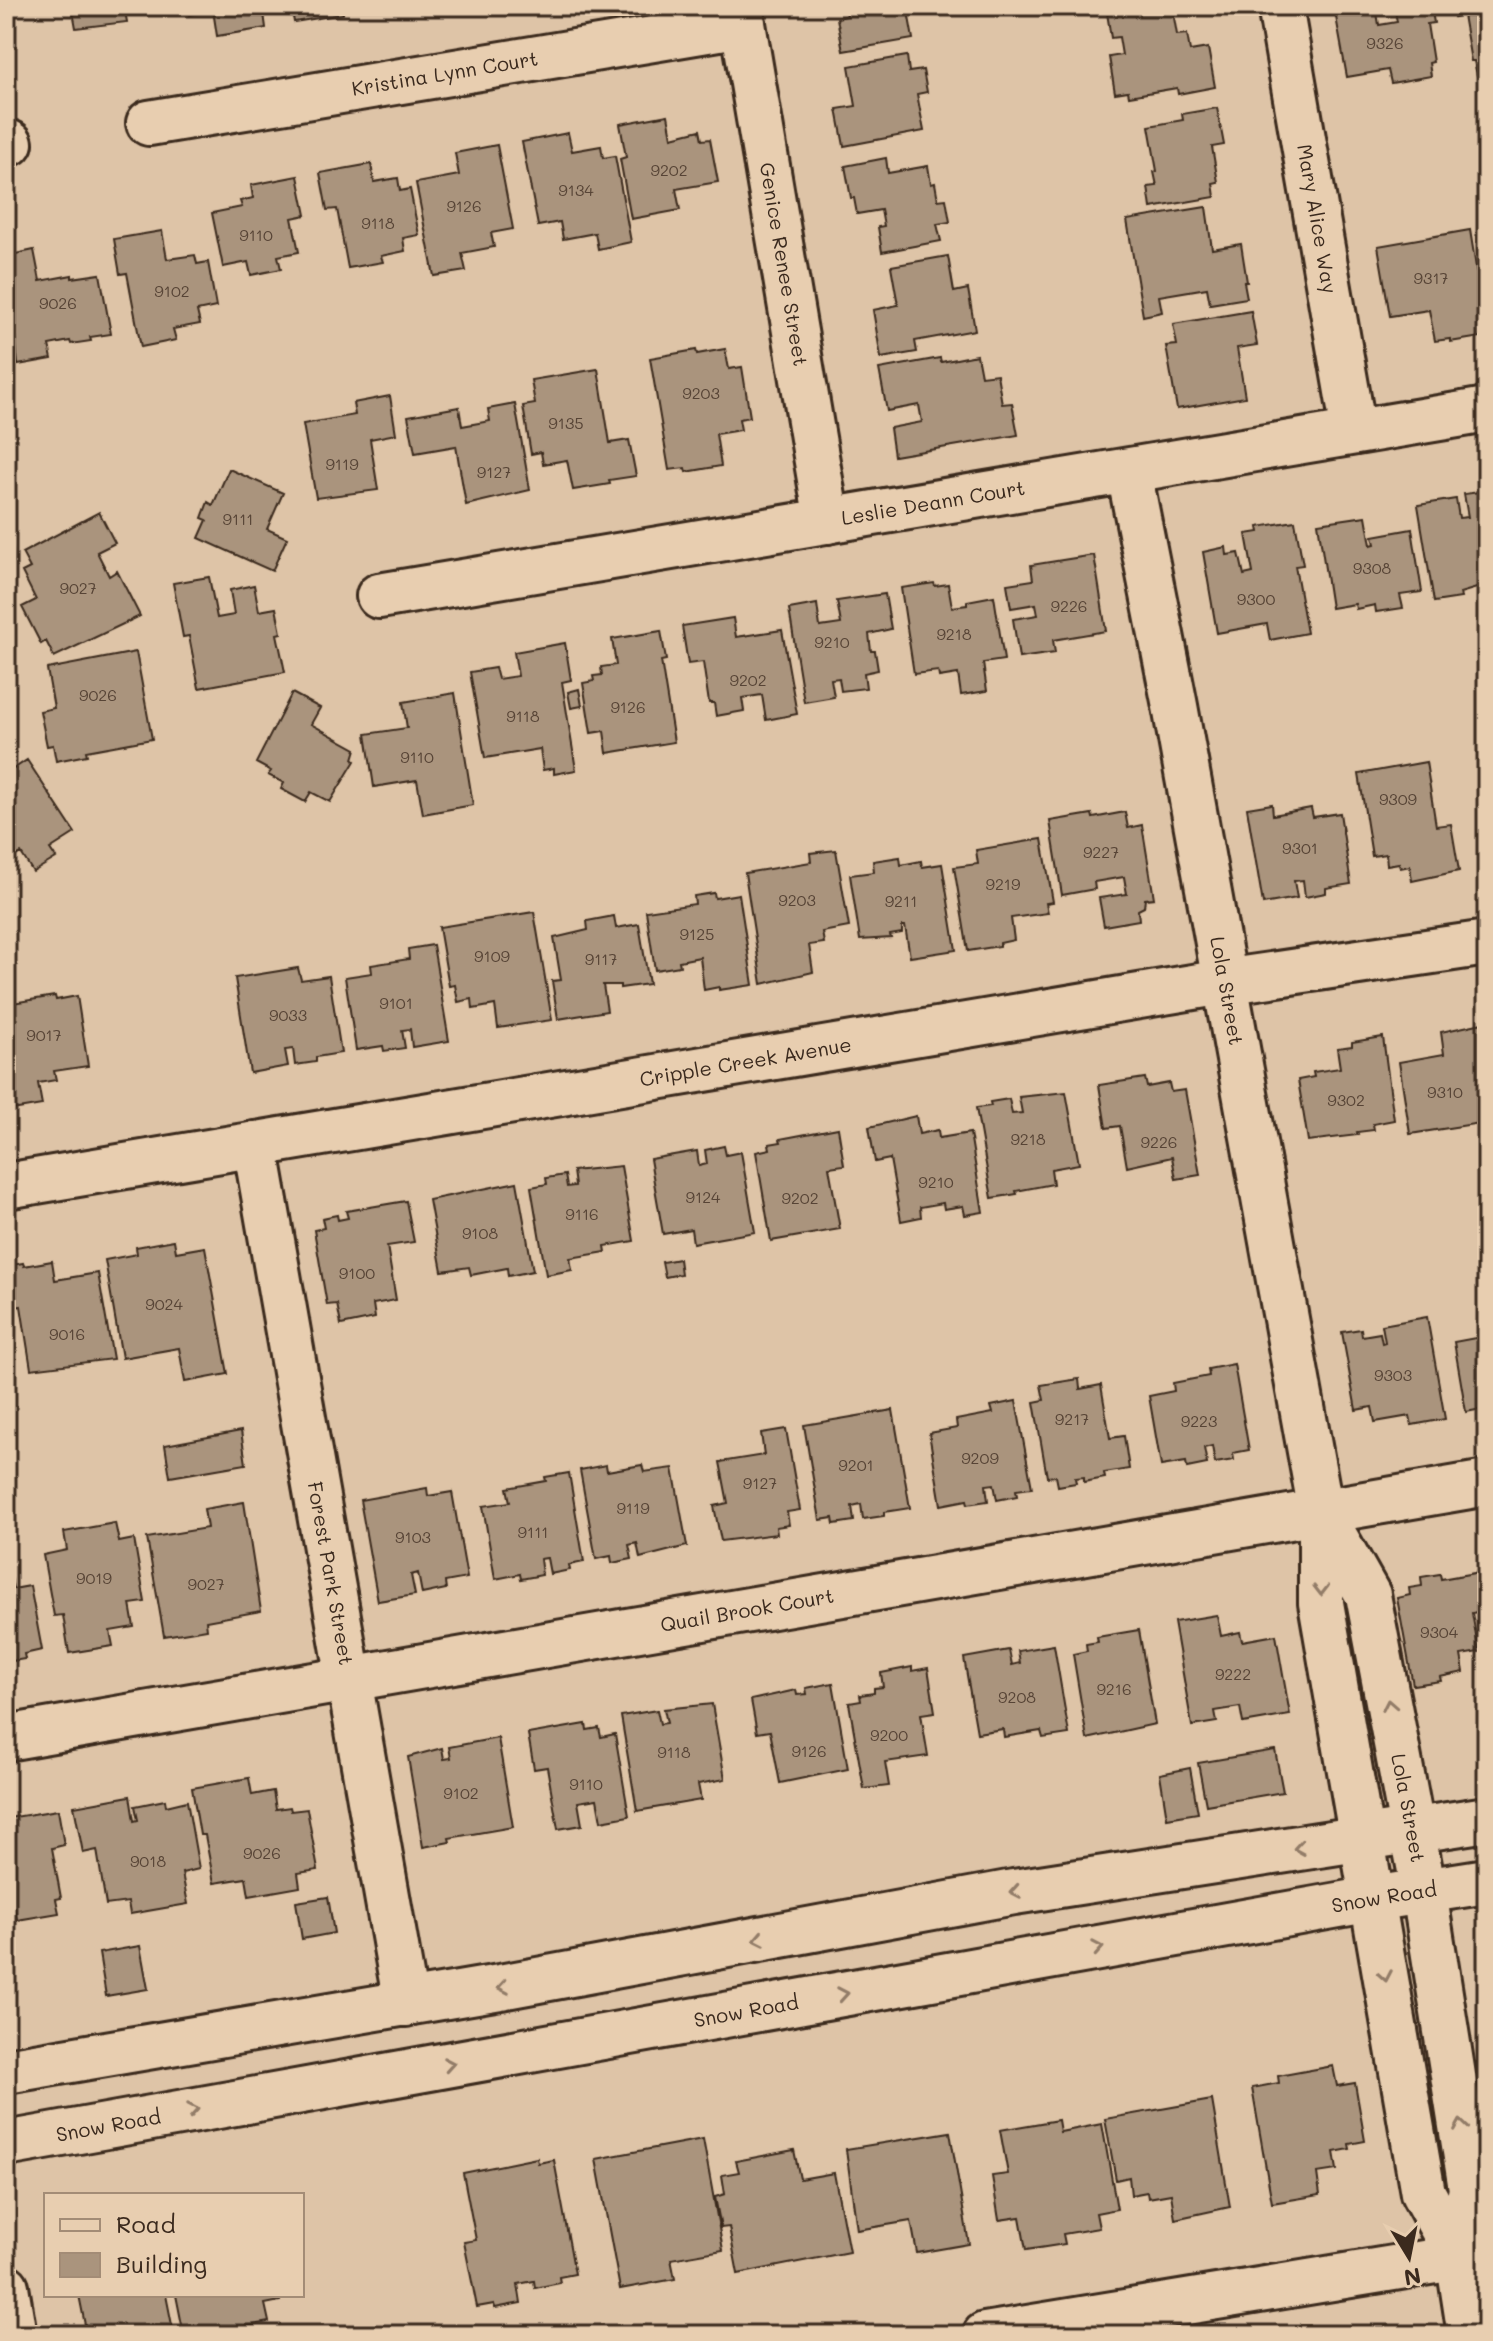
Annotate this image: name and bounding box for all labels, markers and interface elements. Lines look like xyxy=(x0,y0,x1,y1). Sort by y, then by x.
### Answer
house number: 9326 xyxy=(1366,32,1404,53)
street label: Kristina Lynn Court xyxy=(350,44,540,101)
street label: Mary Alice Way xyxy=(1292,142,1344,295)
house number: 9202 xyxy=(650,159,688,180)
street label: Genice Renee Street xyxy=(755,160,815,368)
house number: 9134 xyxy=(558,179,594,200)
house number: 9126 xyxy=(446,195,482,216)
house number: 9118 xyxy=(361,212,395,233)
house number: 9110 xyxy=(239,224,273,245)
house number: 9317 xyxy=(1414,267,1449,288)
house number: 9102 xyxy=(154,280,190,301)
house number: 9026 xyxy=(39,292,77,313)
house number: 9203 xyxy=(682,382,720,403)
house number: 9135 xyxy=(548,412,584,433)
house number: 9119 xyxy=(325,453,359,474)
house number: 9127 xyxy=(477,461,511,482)
street label: Leslie Deann Court xyxy=(839,474,1027,530)
house number: 9111 xyxy=(223,508,253,529)
house number: 9308 xyxy=(1353,557,1392,578)
house number: 9027 xyxy=(59,577,97,598)
house number: 9300 xyxy=(1237,588,1275,609)
house number: 9226 xyxy=(1051,595,1087,616)
house number: 9218 xyxy=(936,623,972,644)
house number: 9210 xyxy=(814,631,850,652)
house number: 9202 xyxy=(729,669,767,690)
house number: 9026 xyxy=(79,684,117,705)
house number: 9126 xyxy=(610,696,646,717)
house number: 9118 xyxy=(506,705,540,726)
house number: 9110 xyxy=(400,746,434,767)
house number: 9309 xyxy=(1379,788,1417,809)
house number: 9301 xyxy=(1282,837,1318,858)
house number: 9227 xyxy=(1083,841,1119,862)
house number: 9219 xyxy=(986,873,1020,894)
house number: 9203 xyxy=(778,889,816,910)
house number: 9211 xyxy=(885,890,917,911)
house number: 9125 xyxy=(680,923,714,944)
street label: Lola Street xyxy=(1205,934,1250,1047)
house number: 9109 xyxy=(474,945,510,966)
house number: 9117 xyxy=(585,948,617,969)
house number: 9101 xyxy=(379,992,413,1013)
house number: 9033 xyxy=(269,1004,307,1025)
house number: 9017 xyxy=(26,1024,62,1045)
street label: Cripple Creek Avenue xyxy=(638,1030,853,1092)
house number: 9310 xyxy=(1427,1081,1463,1102)
house number: 9302 xyxy=(1327,1089,1365,1110)
house number: 9218 xyxy=(1010,1128,1046,1149)
house number: 9226 xyxy=(1141,1131,1177,1152)
house number: 9210 xyxy=(918,1171,954,1192)
house number: 9124 xyxy=(686,1186,721,1207)
house number: 9202 xyxy=(781,1187,819,1208)
house number: 9116 xyxy=(565,1203,599,1224)
house number: 9108 xyxy=(462,1222,498,1243)
house number: 9100 xyxy=(339,1262,375,1283)
house number: 9024 xyxy=(145,1293,183,1314)
house number: 9016 xyxy=(49,1323,85,1344)
house number: 9303 xyxy=(1374,1364,1412,1385)
house number: 9217 xyxy=(1055,1408,1089,1429)
house number: 9223 xyxy=(1181,1410,1217,1431)
house number: 9209 xyxy=(961,1447,999,1468)
house number: 9201 xyxy=(838,1454,874,1475)
house number: 9127 xyxy=(743,1472,777,1493)
street label: Forest Park Street xyxy=(303,1479,360,1667)
house number: 9119 xyxy=(616,1497,650,1518)
house number: 9111 xyxy=(518,1521,548,1542)
house number: 9103 xyxy=(395,1526,431,1547)
house number: 9019 xyxy=(76,1567,112,1588)
house number: 9027 xyxy=(187,1573,225,1594)
street label: Quail Brook Court xyxy=(658,1582,836,1637)
one-way arrow xyxy=(1312,1584,1330,1597)
house number: 9304 xyxy=(1420,1621,1459,1642)
house number: 9222 xyxy=(1215,1663,1251,1684)
house number: 9216 xyxy=(1096,1678,1132,1699)
house number: 9208 xyxy=(998,1686,1036,1707)
one-way arrow xyxy=(1381,1699,1398,1712)
house number: 9200 xyxy=(870,1724,908,1745)
house number: 9126 xyxy=(791,1740,827,1761)
house number: 9118 xyxy=(657,1741,691,1762)
street label: Lola Street xyxy=(1386,1751,1432,1864)
house number: 9110 xyxy=(569,1773,603,1794)
house number: 9102 xyxy=(443,1782,479,1803)
one-way arrow xyxy=(1292,1839,1306,1856)
house number: 9026 xyxy=(243,1842,281,1863)
house number: 9018 xyxy=(130,1850,166,1871)
street label: Snow Road xyxy=(1329,1875,1438,1918)
one-way arrow xyxy=(1008,1883,1021,1900)
one-way arrow xyxy=(752,1930,766,1947)
one-way arrow xyxy=(1092,1940,1105,1957)
one-way arrow xyxy=(1376,1969,1393,1982)
one-way arrow xyxy=(497,1977,510,1994)
one-way arrow xyxy=(836,1986,849,2003)
street label: Snow Road xyxy=(692,1988,800,2032)
one-way arrow xyxy=(442,2057,456,2074)
street label: Snow Road xyxy=(54,2103,163,2147)
one-way arrow xyxy=(186,2103,200,2120)
one-way arrow xyxy=(1453,2118,1470,2132)
legend xyxy=(44,2193,304,2297)
text: Road xyxy=(116,2208,176,2239)
north arrow xyxy=(1369,2217,1449,2297)
text: Building xyxy=(116,2248,207,2279)
text: N xyxy=(1402,2261,1423,2293)

